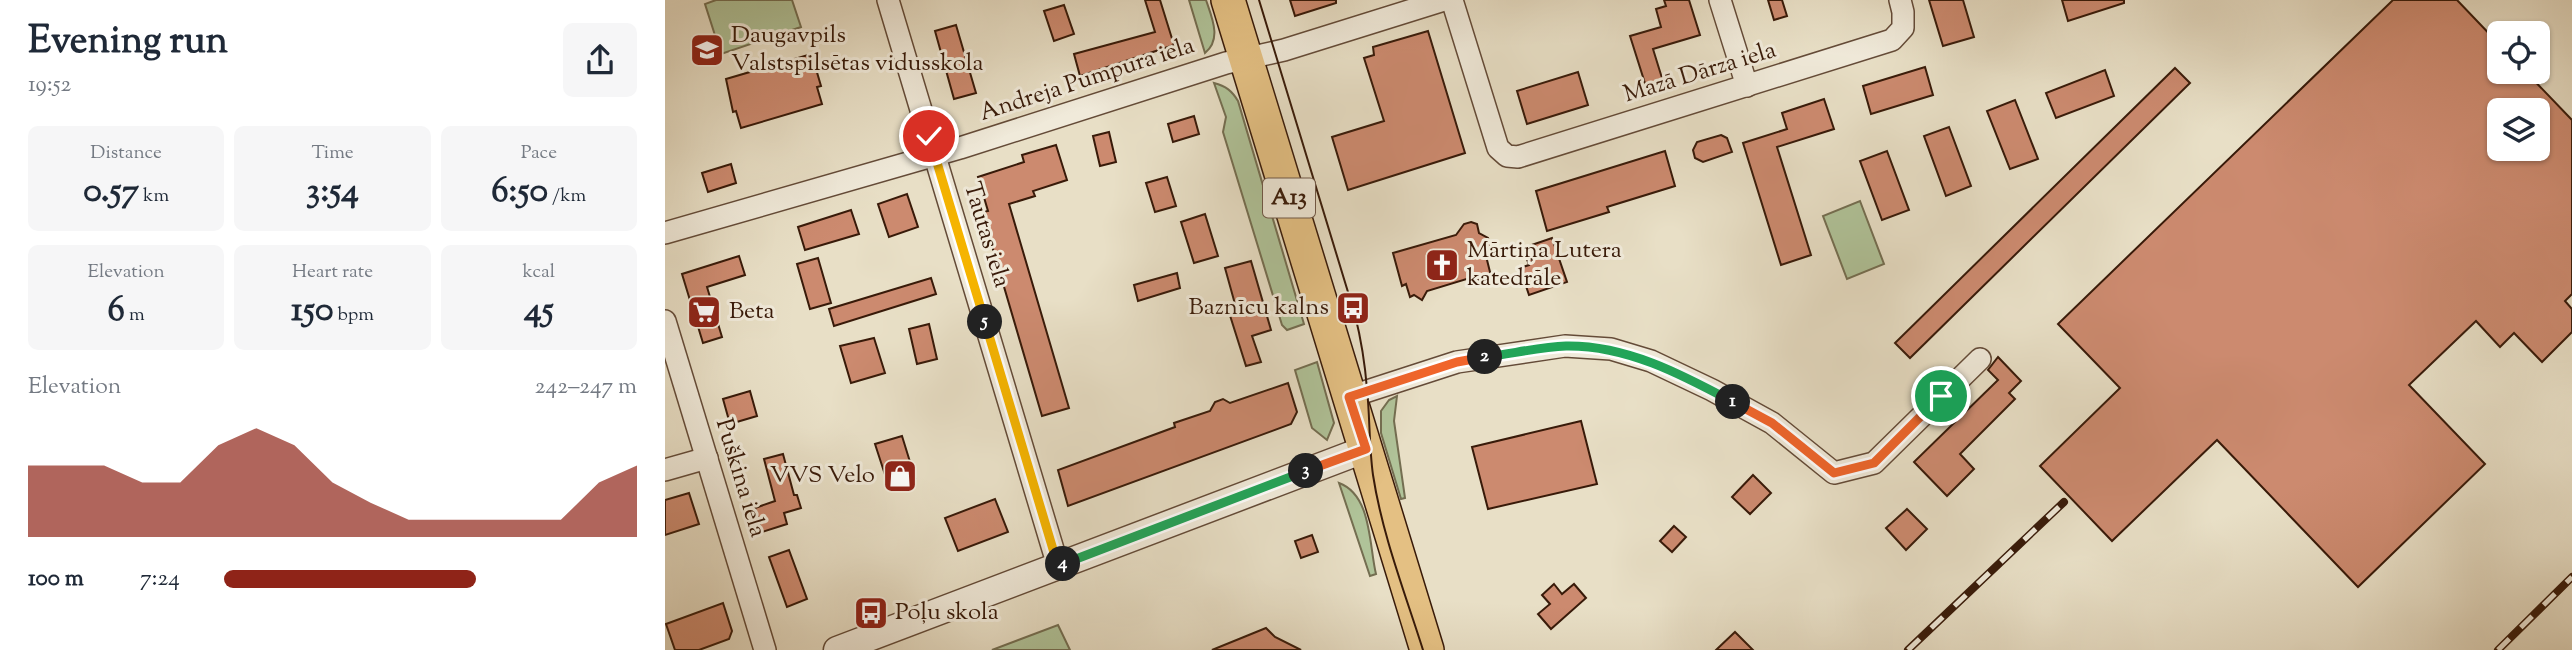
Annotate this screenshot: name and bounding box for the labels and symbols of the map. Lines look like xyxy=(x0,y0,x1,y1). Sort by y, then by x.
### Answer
place label: Daugavpils Valstspilsētas vidusskola xyxy=(731,19,984,81)
street label: Andreja Pumpura iela xyxy=(975,29,1199,131)
school or university icon: Daugavpils Valstspilsētas vidusskola xyxy=(688,31,726,69)
street label: Mazā Dārza iela xyxy=(1620,34,1780,112)
pin xyxy=(899,106,959,166)
street label: Tautas iela xyxy=(954,178,1018,292)
road number: A13 xyxy=(1263,178,1315,218)
place label: Mārtiņa Lutera katedrāle xyxy=(1467,234,1622,296)
church icon: Mārtiņa Lutera katedrāle xyxy=(1423,246,1461,284)
bus stop icon: Baznīcu kalns xyxy=(1334,289,1372,327)
place label: Baznīcu kalns xyxy=(1189,291,1329,325)
supermarket icon: Beta xyxy=(685,293,723,331)
place label: Beta xyxy=(729,295,774,329)
pin: 5 xyxy=(967,304,1003,340)
pin: 2 xyxy=(1467,340,1503,374)
pin xyxy=(1911,366,1971,426)
pin: 1 xyxy=(1715,384,1751,420)
street label: Puškina iela xyxy=(706,415,774,541)
pin: 3 xyxy=(1289,454,1323,489)
shop icon: VVS Velo xyxy=(881,457,919,495)
place label: VVS Velo xyxy=(770,459,875,493)
pin: 4 xyxy=(1045,546,1081,582)
bus stop icon: Poļu skola xyxy=(852,594,890,632)
place label: Poļu skola xyxy=(895,596,999,630)

